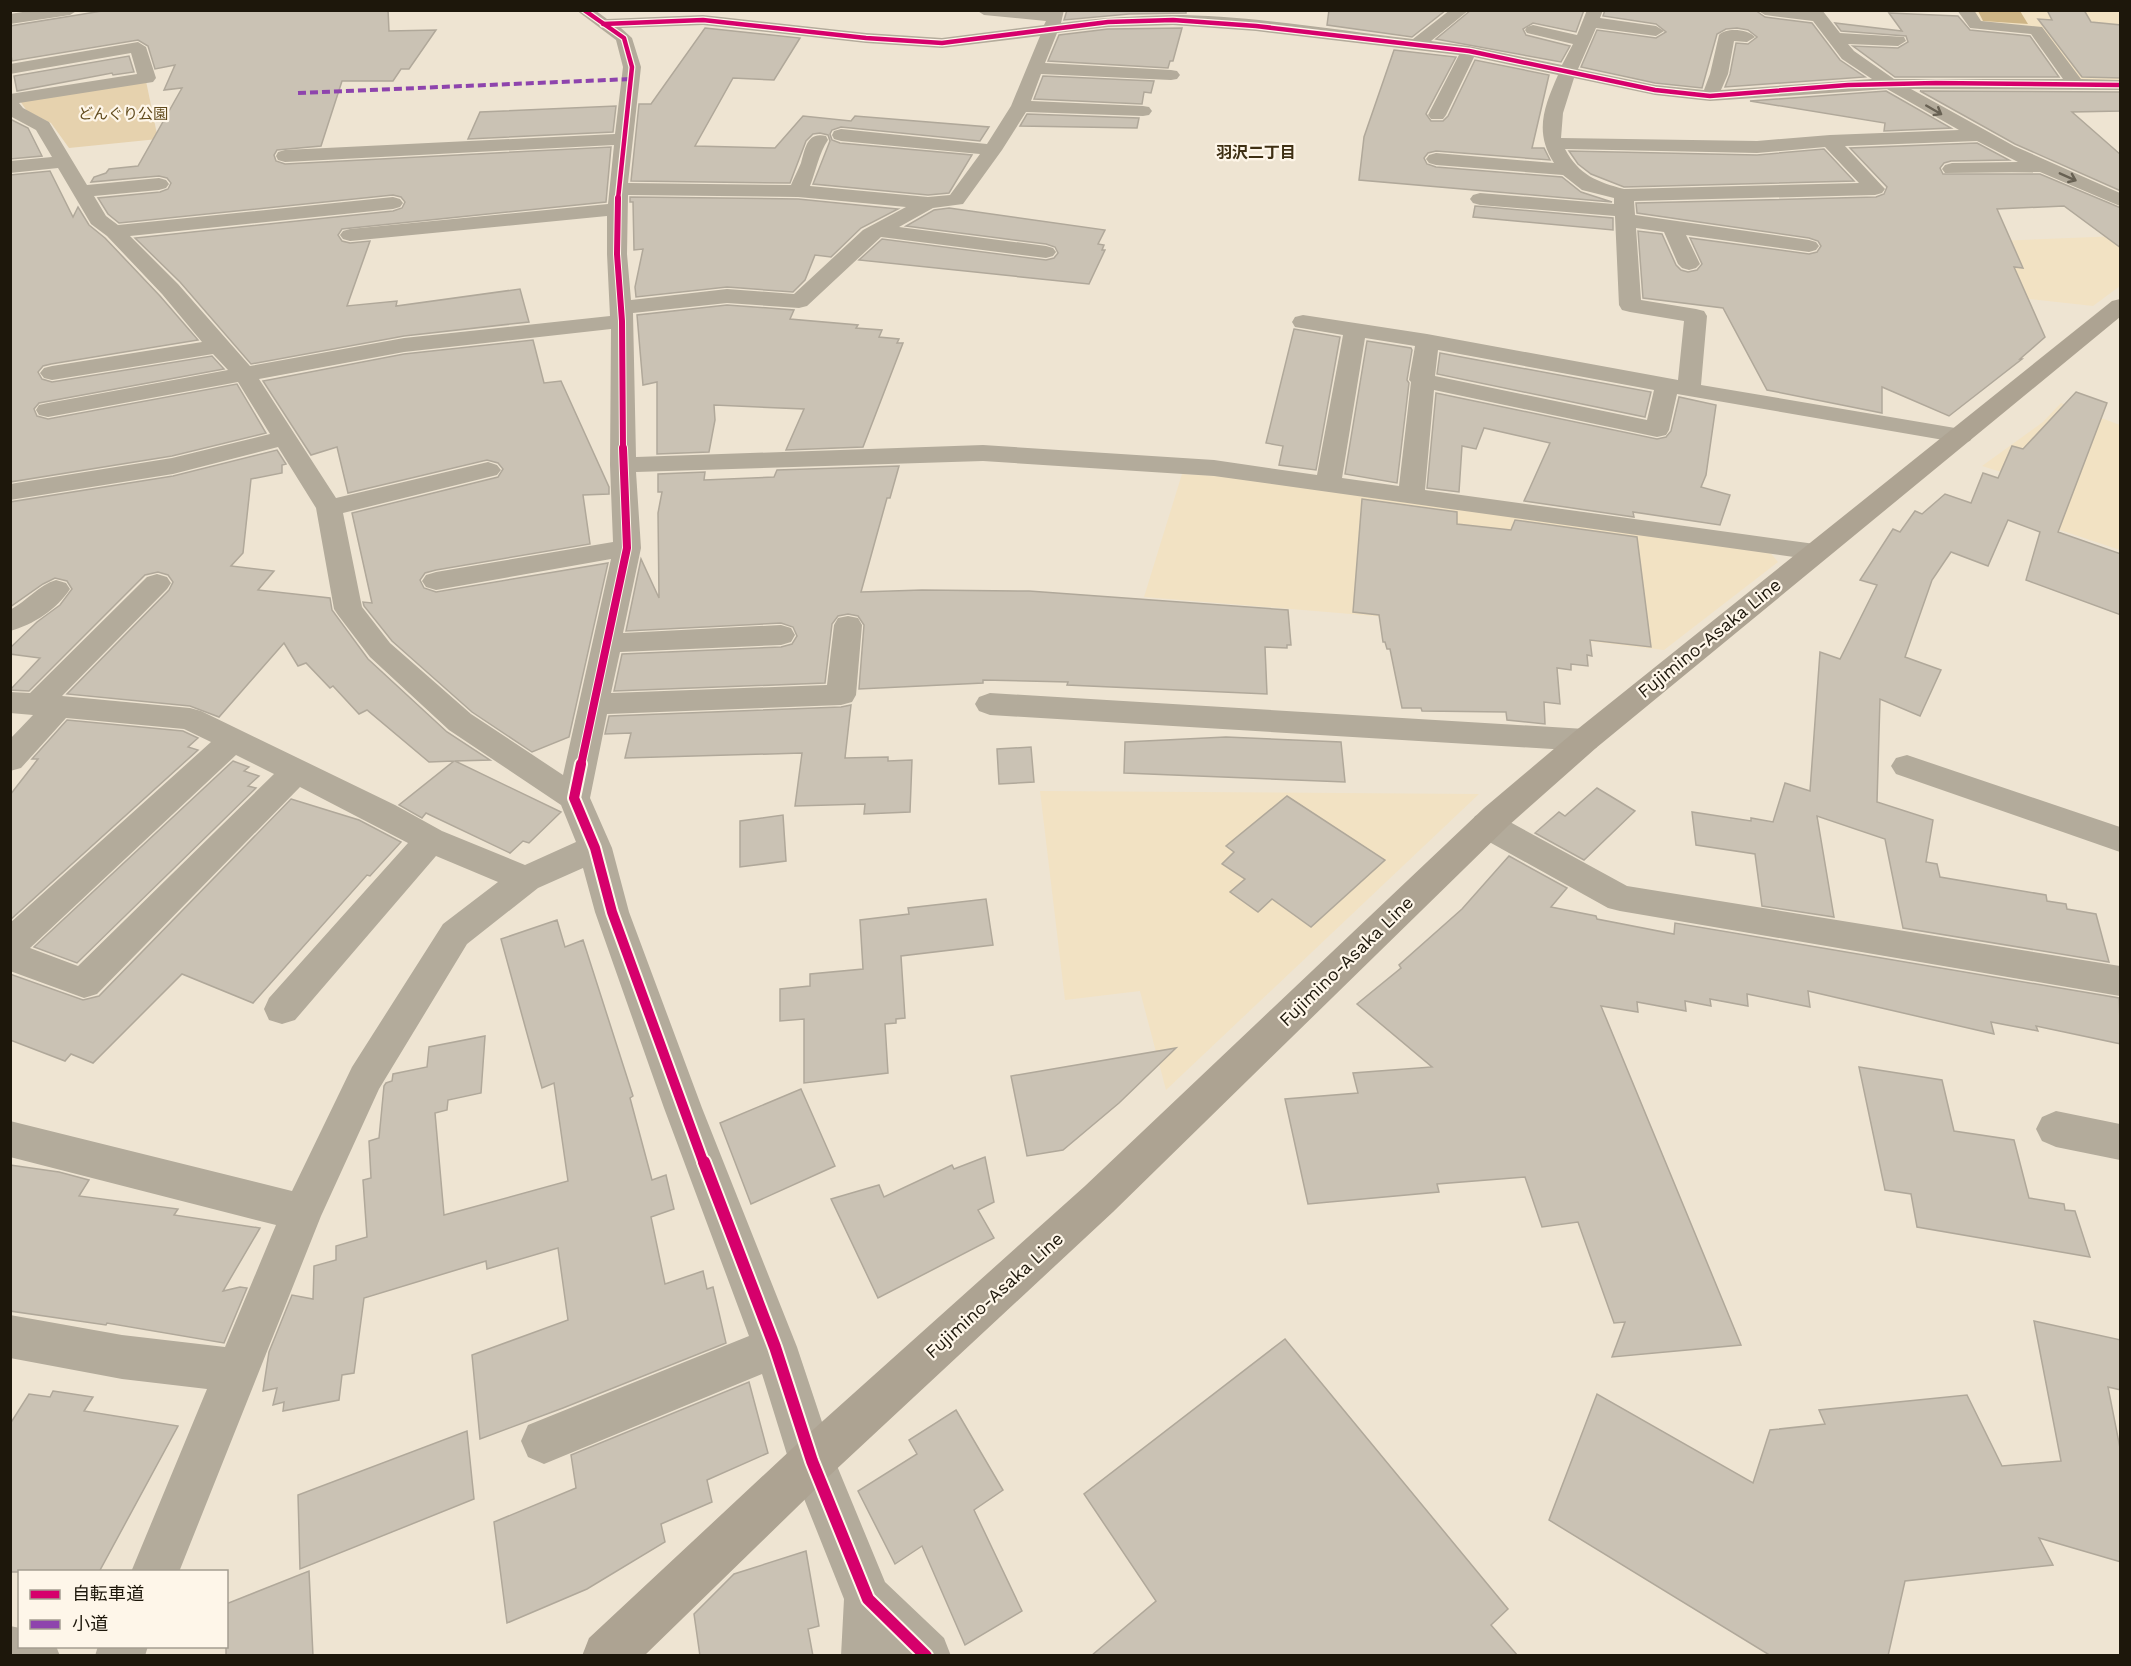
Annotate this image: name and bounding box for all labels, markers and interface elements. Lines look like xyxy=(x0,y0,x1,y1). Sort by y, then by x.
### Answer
one-way arrow xyxy=(1925,104,1942,116)
park label: どんぐり公園 xyxy=(78,105,168,123)
district label: 羽沢二丁目 xyxy=(1216,143,1296,162)
one-way arrow xyxy=(2059,172,2077,184)
street label: Fujimino-Asaka Line xyxy=(1633,574,1785,702)
street label: Fujimino-Asaka Line xyxy=(1275,892,1417,1030)
street label: Fujimino-Asaka Line xyxy=(921,1228,1067,1362)
legend xyxy=(18,1570,228,1648)
text: 自転車道 xyxy=(72,1583,144,1604)
text: 小道 xyxy=(72,1613,108,1634)

